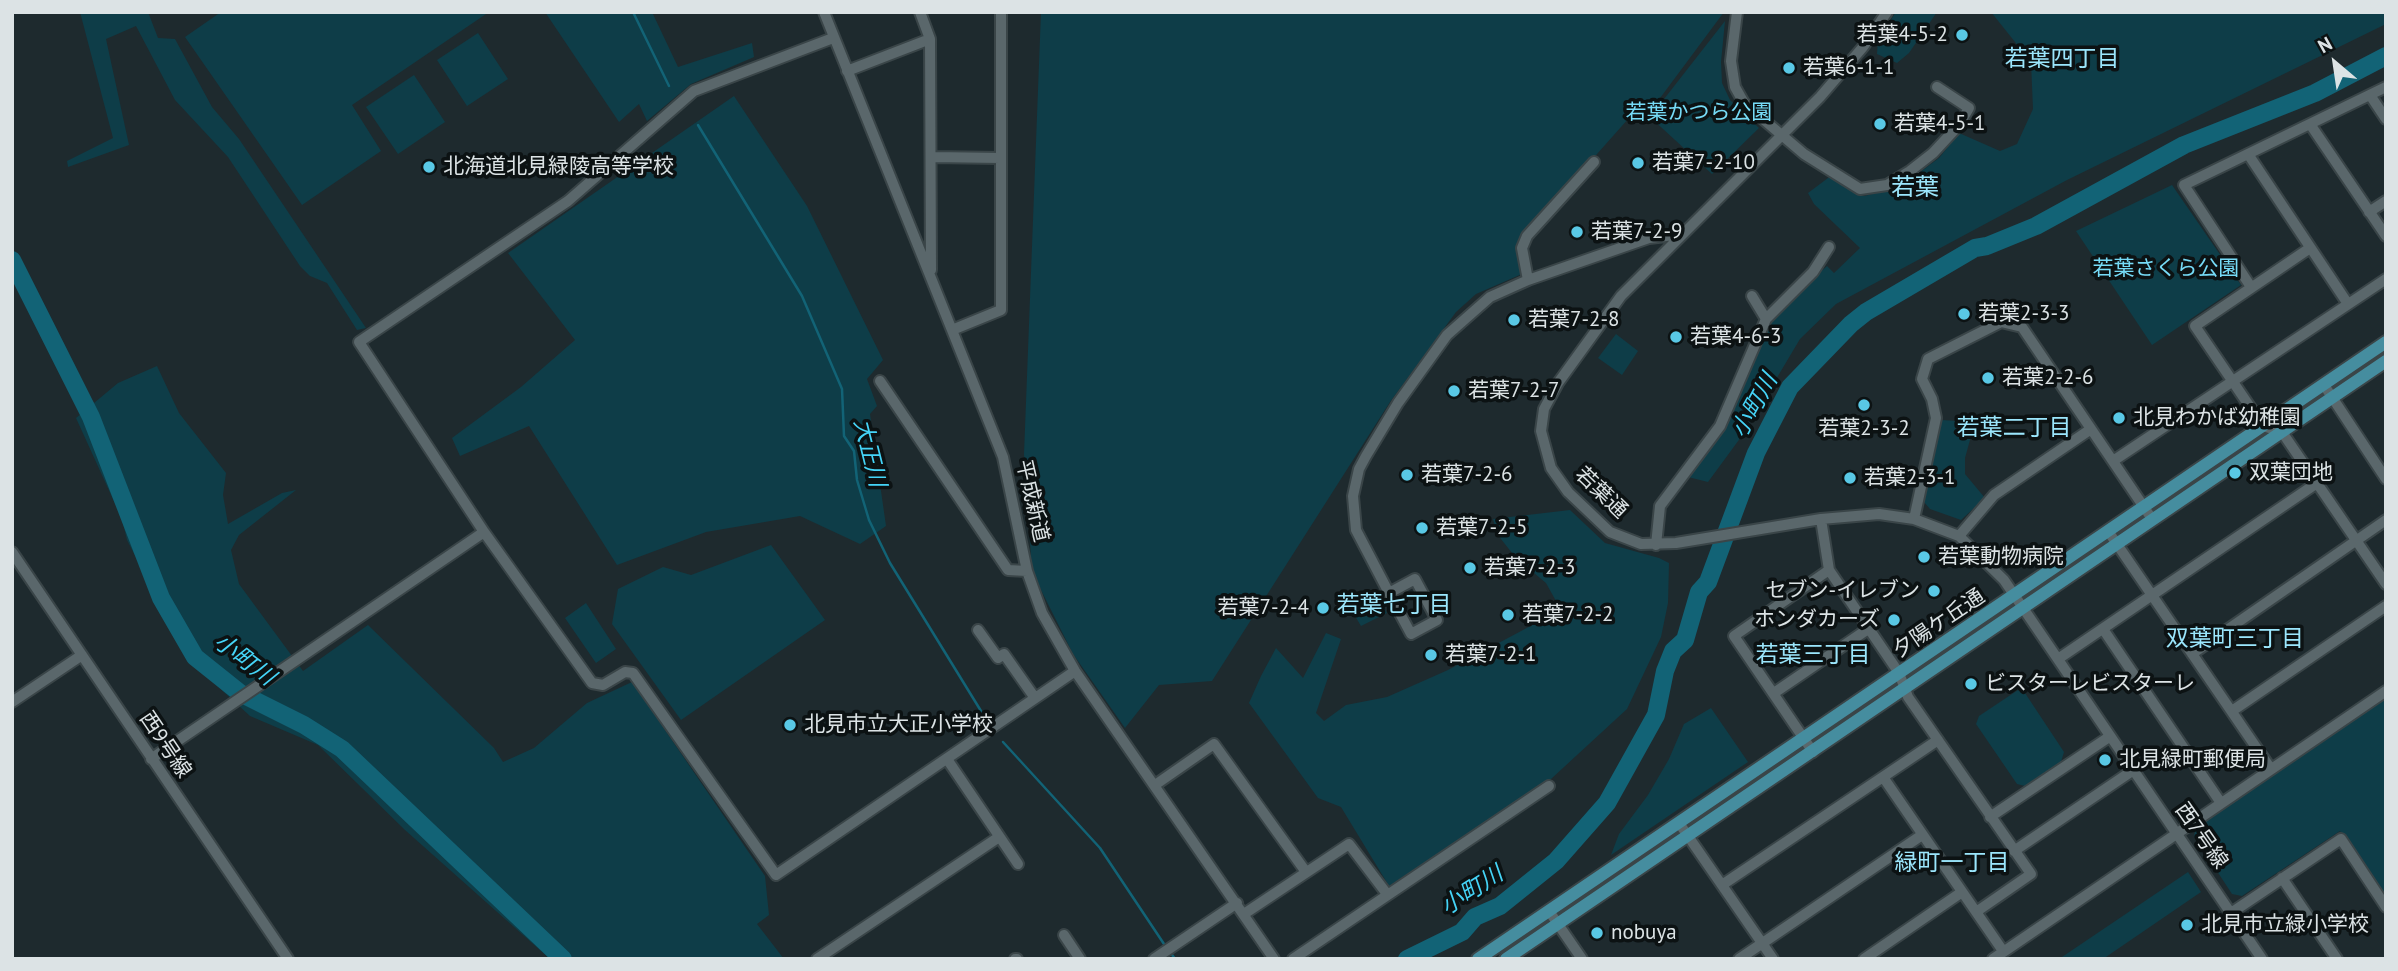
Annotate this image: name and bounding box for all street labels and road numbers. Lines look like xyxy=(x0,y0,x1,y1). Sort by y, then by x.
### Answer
street label: 平成新道 xyxy=(1010,457,1054,545)
street label: 若葉通 xyxy=(1570,462,1632,524)
street label: 夕陽ケ丘通 xyxy=(1888,584,1990,664)
street label: 西9号線 xyxy=(134,707,196,783)
street label: 西7号線 xyxy=(2169,798,2233,874)

